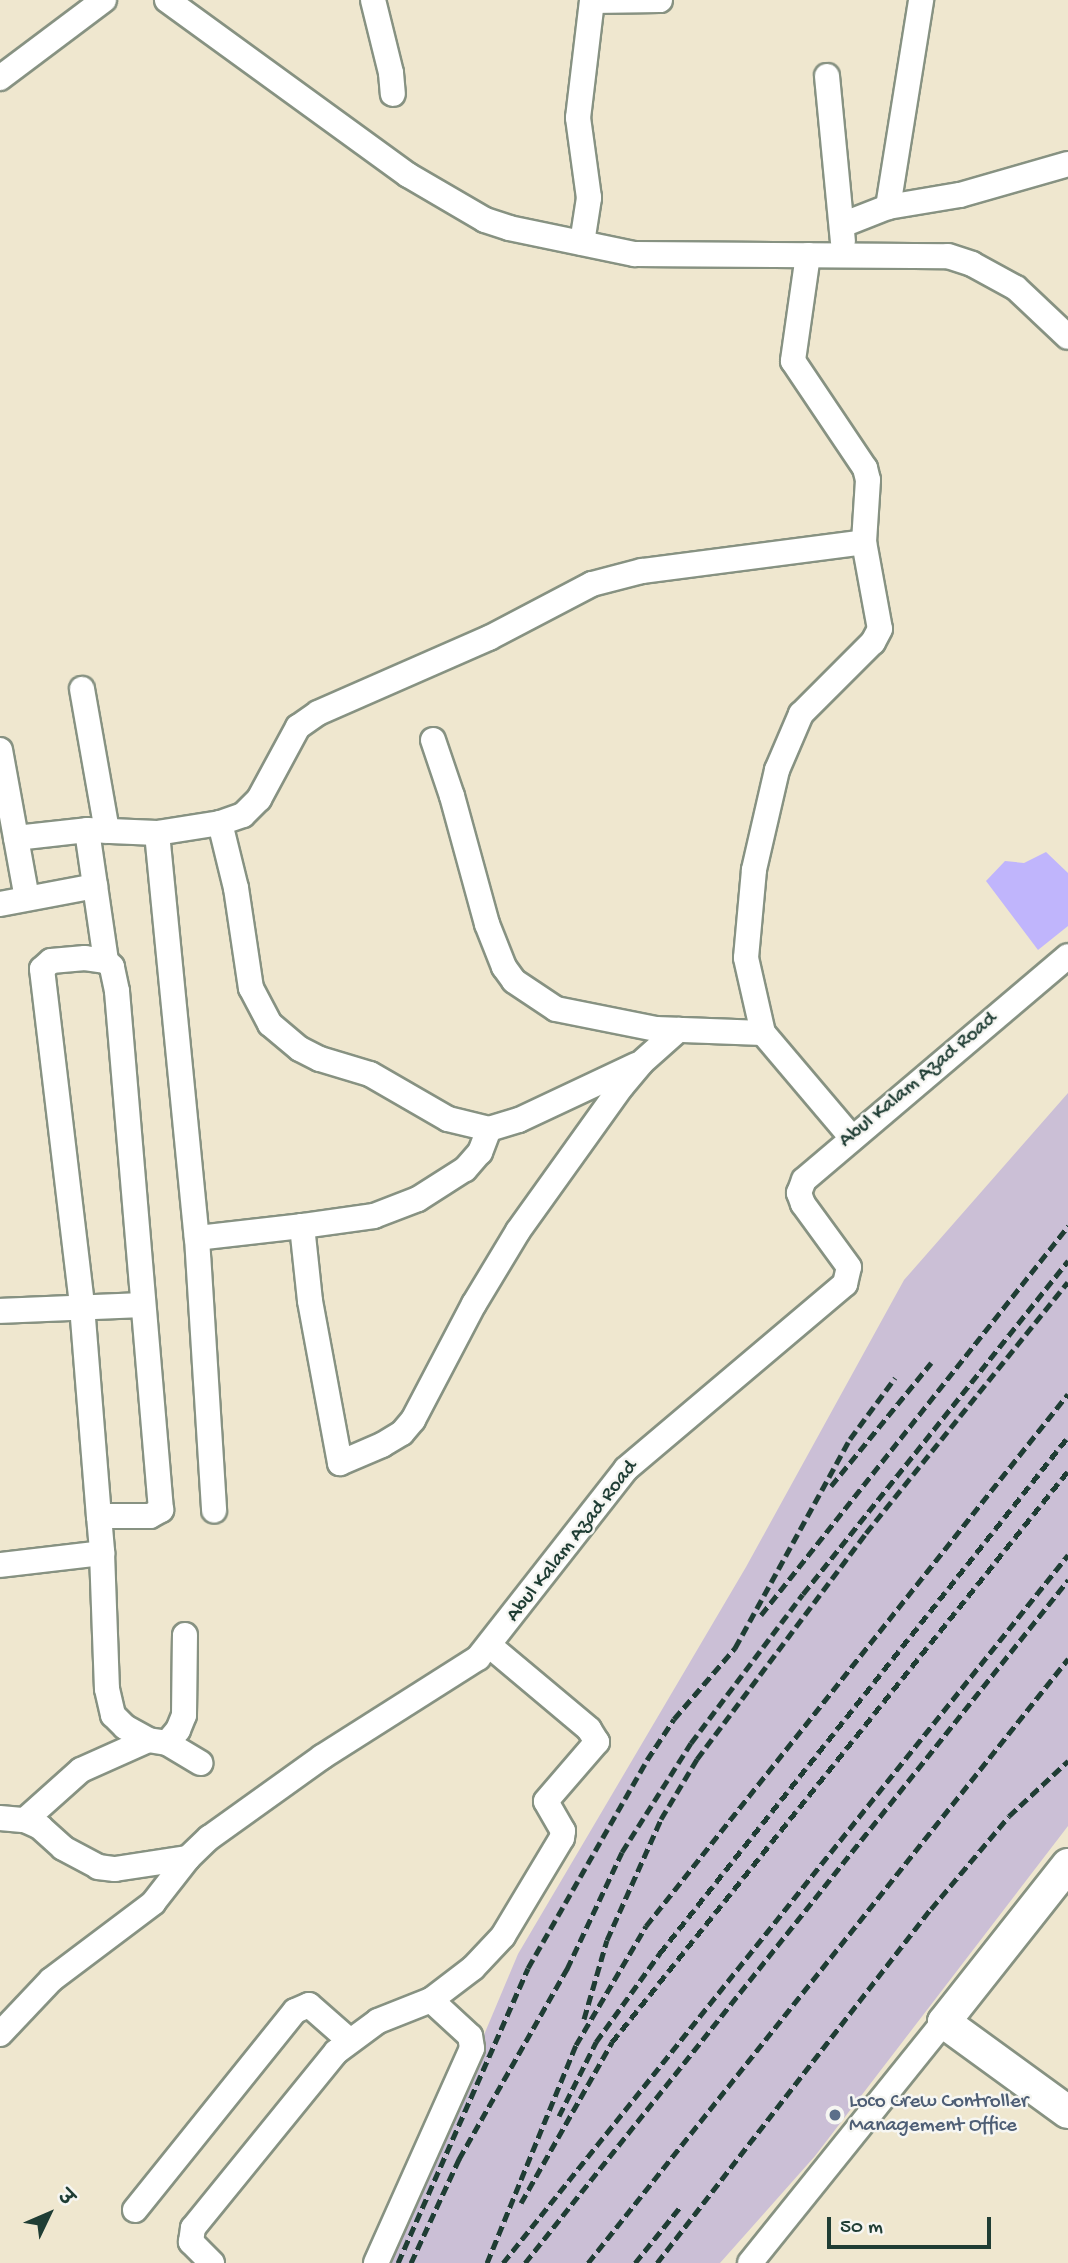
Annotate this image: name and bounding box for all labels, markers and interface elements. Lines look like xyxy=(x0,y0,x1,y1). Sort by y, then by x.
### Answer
street label: Abul Kalam Azad Road xyxy=(835,1007,1003,1155)
street label: Abul Kalam Azad Road xyxy=(502,1456,644,1628)
place label: Loco Crew Controller Management Office xyxy=(849,2090,1028,2140)
marker: Loco Crew Controller Management Office xyxy=(827,2107,843,2123)
north arrow xyxy=(14,2179,84,2249)
text: उ xyxy=(52,2187,77,2212)
scale bar xyxy=(830,2204,995,2248)
text: 50 m xyxy=(840,2216,883,2241)

